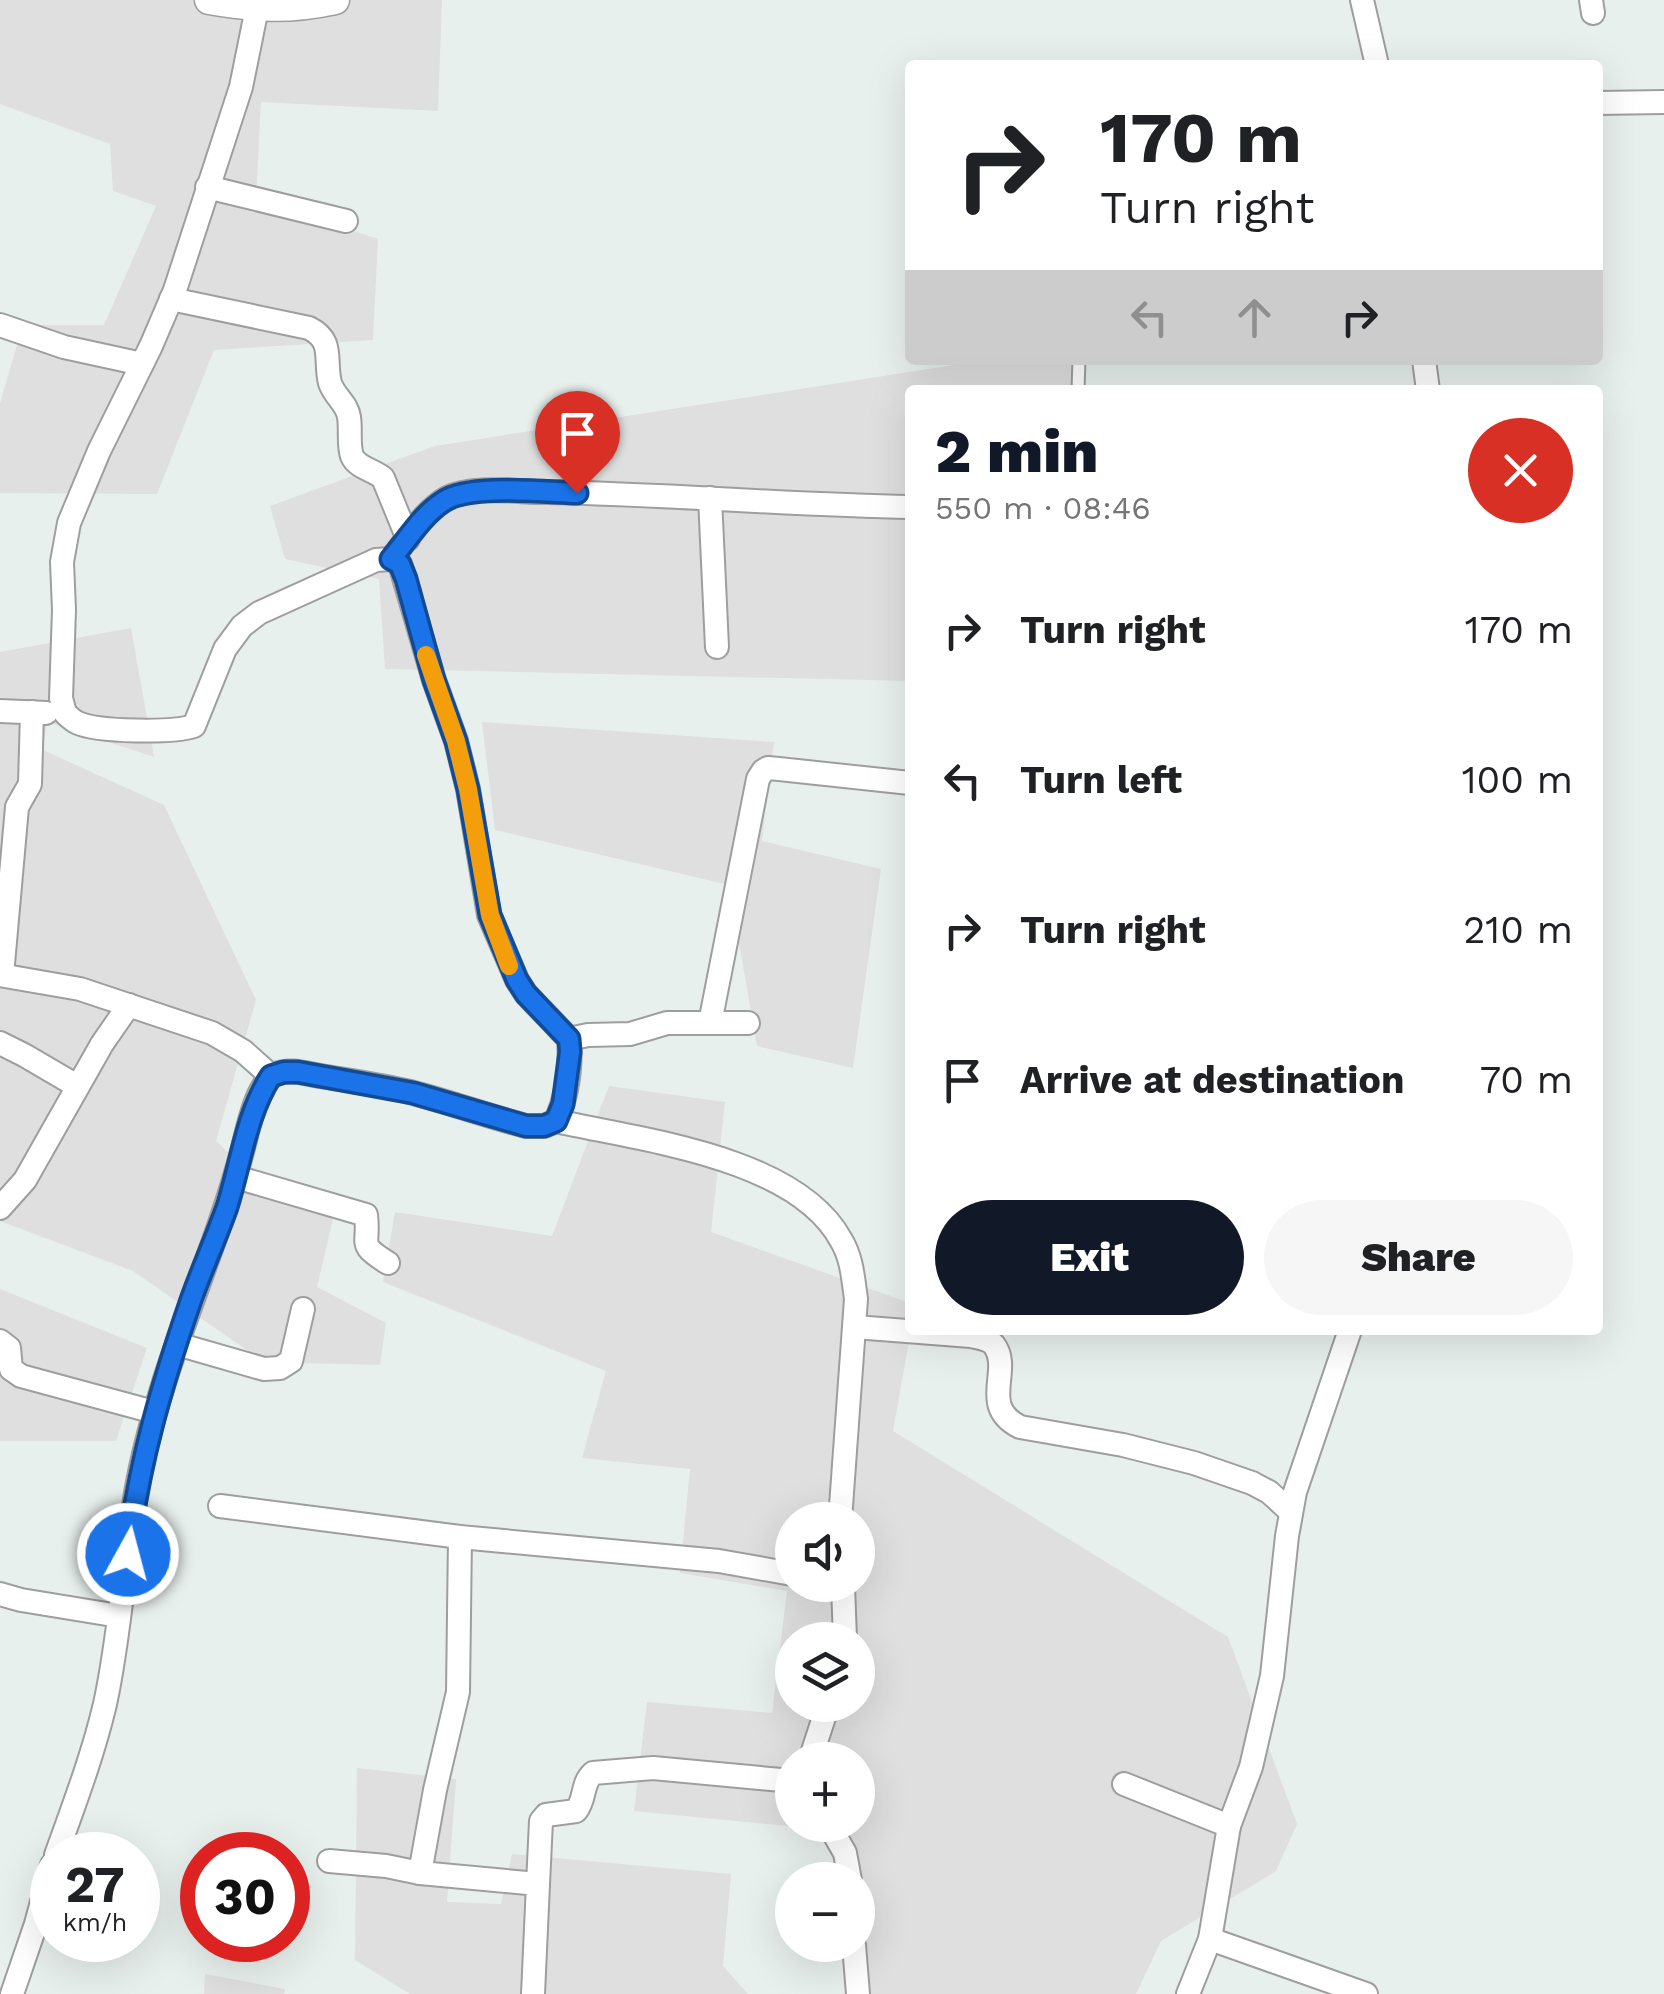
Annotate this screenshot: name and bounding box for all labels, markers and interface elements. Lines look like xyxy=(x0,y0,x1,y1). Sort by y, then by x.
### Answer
text: 170 m xyxy=(1100,97,1302,179)
icon: right xyxy=(935,100,1065,230)
text: Turn right xyxy=(1100,181,1314,234)
icon: left xyxy=(1122,290,1177,345)
icon: ahead xyxy=(1227,290,1282,345)
icon: right xyxy=(1332,290,1387,345)
pin xyxy=(535,391,620,494)
icon: arrive xyxy=(550,406,605,461)
text: 2 min xyxy=(935,416,1099,487)
button: close xyxy=(1468,418,1573,523)
text: 550 m · 08:46 xyxy=(935,489,1151,527)
icon: right xyxy=(935,603,990,658)
text: Turn right xyxy=(1020,608,1206,652)
text: 170 m xyxy=(1465,608,1573,652)
icon: left xyxy=(935,753,990,808)
text: Turn left xyxy=(1020,758,1182,802)
text: 100 m xyxy=(1462,758,1573,802)
icon: right xyxy=(935,903,990,958)
text: Turn right xyxy=(1020,908,1206,952)
text: 210 m xyxy=(1463,908,1573,952)
icon: arrive xyxy=(935,1053,990,1108)
text: Arrive at destination xyxy=(1020,1058,1405,1102)
text: 70 m xyxy=(1480,1058,1573,1102)
button: Exit xyxy=(935,1200,1244,1315)
button: Share xyxy=(1264,1200,1573,1315)
position arrow xyxy=(76,1502,180,1606)
map controls xyxy=(775,1502,875,1962)
button: sound xyxy=(775,1502,875,1602)
button: layers xyxy=(775,1622,875,1722)
button: + xyxy=(775,1742,875,1842)
speed limit sign: 30 xyxy=(180,1832,310,1962)
text: 27 xyxy=(65,1855,125,1914)
button: − xyxy=(775,1862,875,1962)
text: km/h xyxy=(63,1908,127,1937)

